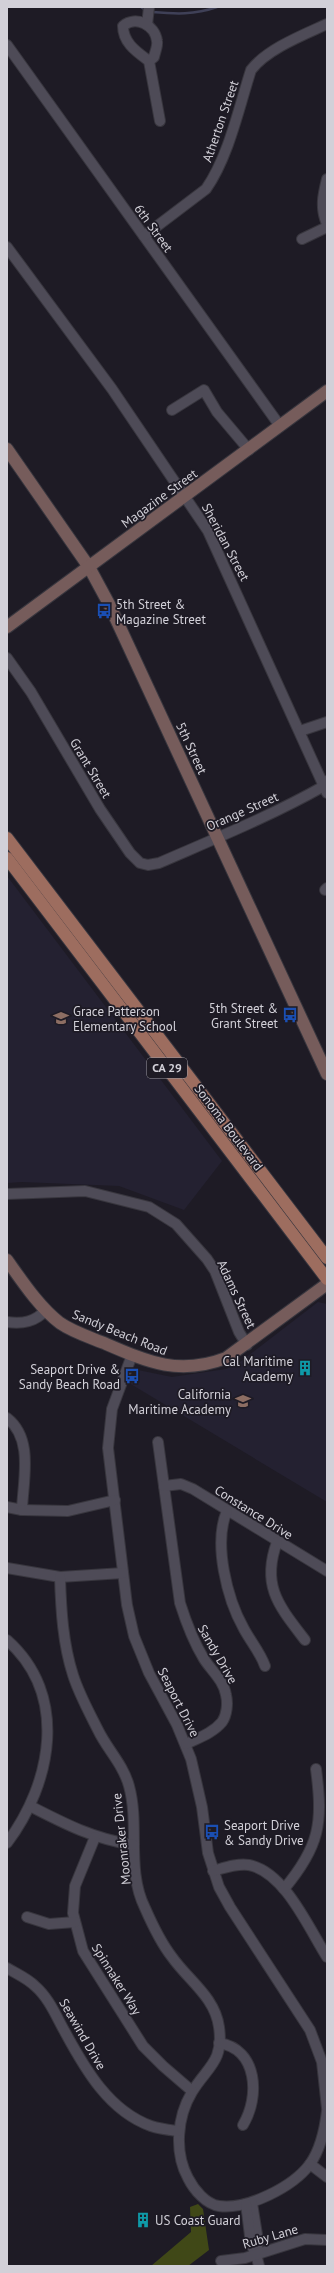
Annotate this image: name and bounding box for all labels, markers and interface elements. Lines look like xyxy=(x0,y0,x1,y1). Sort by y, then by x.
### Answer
street label: Atherton Street xyxy=(199,77,243,164)
street label: 6th Street xyxy=(130,201,177,256)
street label: Magazine Street xyxy=(118,465,201,532)
street label: Sheridan Street xyxy=(198,500,253,585)
place label: 5th Street & Magazine Street xyxy=(116,596,206,628)
bus stop icon: 5th Street & Magazine Street xyxy=(95,602,113,620)
street label: 5th Street xyxy=(172,720,211,777)
street label: Grant Street xyxy=(66,735,115,802)
street label: Orange Street xyxy=(204,788,281,835)
place label: 5th Street & Grant Street xyxy=(209,1000,279,1032)
place label: Grace Patterson Elementary School xyxy=(73,1003,177,1035)
bus stop icon: 5th Street & Grant Street xyxy=(281,1006,299,1024)
school or university icon: Grace Patterson Elementary School xyxy=(52,1009,70,1027)
road number: CA 29 xyxy=(147,1058,187,1078)
street label: Sonoma Boulevard xyxy=(190,1081,267,1174)
street label: Adams Street xyxy=(213,1257,260,1332)
street label: Sandy Beach Road xyxy=(70,1306,170,1359)
place label: Cal Maritime Academy xyxy=(222,1353,293,1385)
building icon: Cal Maritime Academy xyxy=(296,1359,314,1377)
place label: Seaport Drive & Sandy Beach Road xyxy=(19,1361,120,1393)
bus stop icon: Seaport Drive & Sandy Beach Road xyxy=(123,1367,141,1385)
place label: California Maritime Academy xyxy=(128,1386,231,1418)
school or university icon: California Maritime Academy xyxy=(234,1392,252,1410)
street label: Constance Drive xyxy=(211,1482,296,1543)
street label: Sandy Drive xyxy=(194,1622,241,1687)
street label: Seaport Drive xyxy=(154,1665,203,1740)
street label: Moonraker Drive xyxy=(108,1792,135,1886)
place label: Seaport Drive & Sandy Drive xyxy=(224,1817,304,1849)
bus stop icon: Seaport Drive & Sandy Drive xyxy=(203,1823,221,1841)
street label: Spinnaker Way xyxy=(88,1940,145,2018)
street label: Seawind Drive xyxy=(55,1995,110,2073)
building icon: US Coast Guard xyxy=(134,2211,152,2229)
place label: US Coast Guard xyxy=(155,2212,240,2229)
street label: Ruby Lane xyxy=(240,2220,300,2253)

